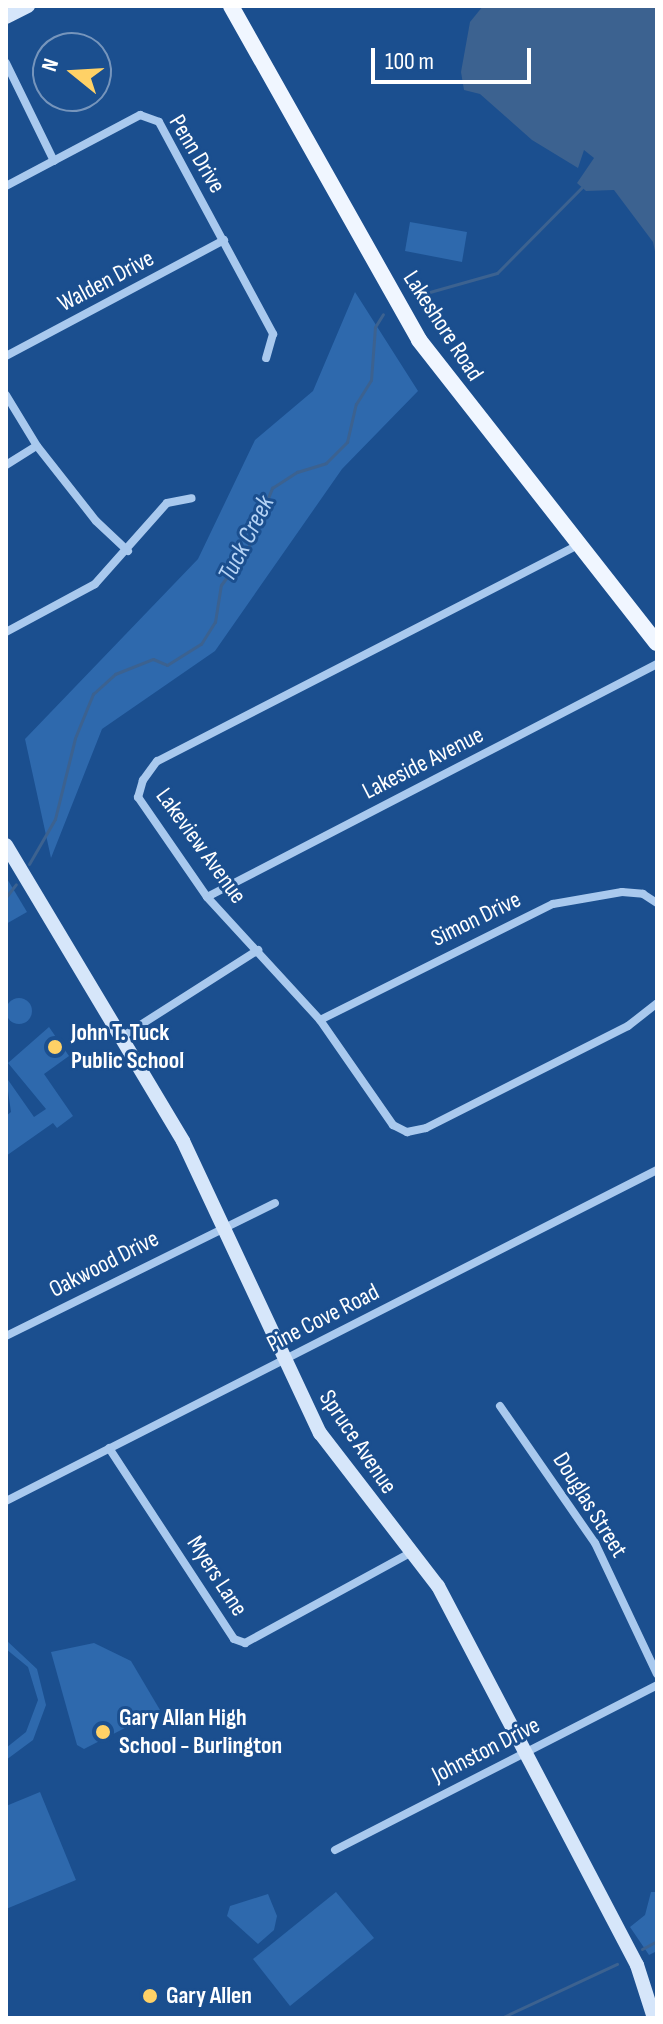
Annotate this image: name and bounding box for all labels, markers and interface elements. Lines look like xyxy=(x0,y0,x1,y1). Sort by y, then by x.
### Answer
north arrow xyxy=(32,32,112,112)
scale bar xyxy=(375,32,535,82)
text: 100 m xyxy=(385,47,434,76)
text: N xyxy=(36,55,65,75)
street label: Penn Drive xyxy=(162,110,232,198)
street label: Walden Drive xyxy=(53,244,159,318)
street label: Lakeshore Road xyxy=(397,266,489,386)
water label: Tuck Creek xyxy=(212,491,282,587)
street label: Lakeside Avenue xyxy=(358,720,488,806)
street label: Lakeview Avenue xyxy=(149,783,253,909)
street label: Simon Drive xyxy=(427,885,525,953)
place label: John T. Tuck Public School xyxy=(71,1019,184,1075)
marker: John T. Tuck Public School xyxy=(46,1038,64,1056)
street label: Oakwood Drive xyxy=(44,1224,164,1304)
street label: Pine Cove Road xyxy=(262,1277,384,1359)
street label: Spruce Avenue xyxy=(313,1385,403,1499)
street label: Douglas Street xyxy=(546,1447,634,1563)
street label: Myers Lane xyxy=(180,1530,254,1622)
place label: Gary Allan High School - Burlington xyxy=(119,1704,282,1760)
street label: Johnston Drive xyxy=(427,1711,545,1789)
marker: Gary Allan High School - Burlington xyxy=(94,1723,112,1741)
place label: Gary Allen xyxy=(166,1982,252,2010)
marker: Gary Allen xyxy=(141,1987,159,2005)

